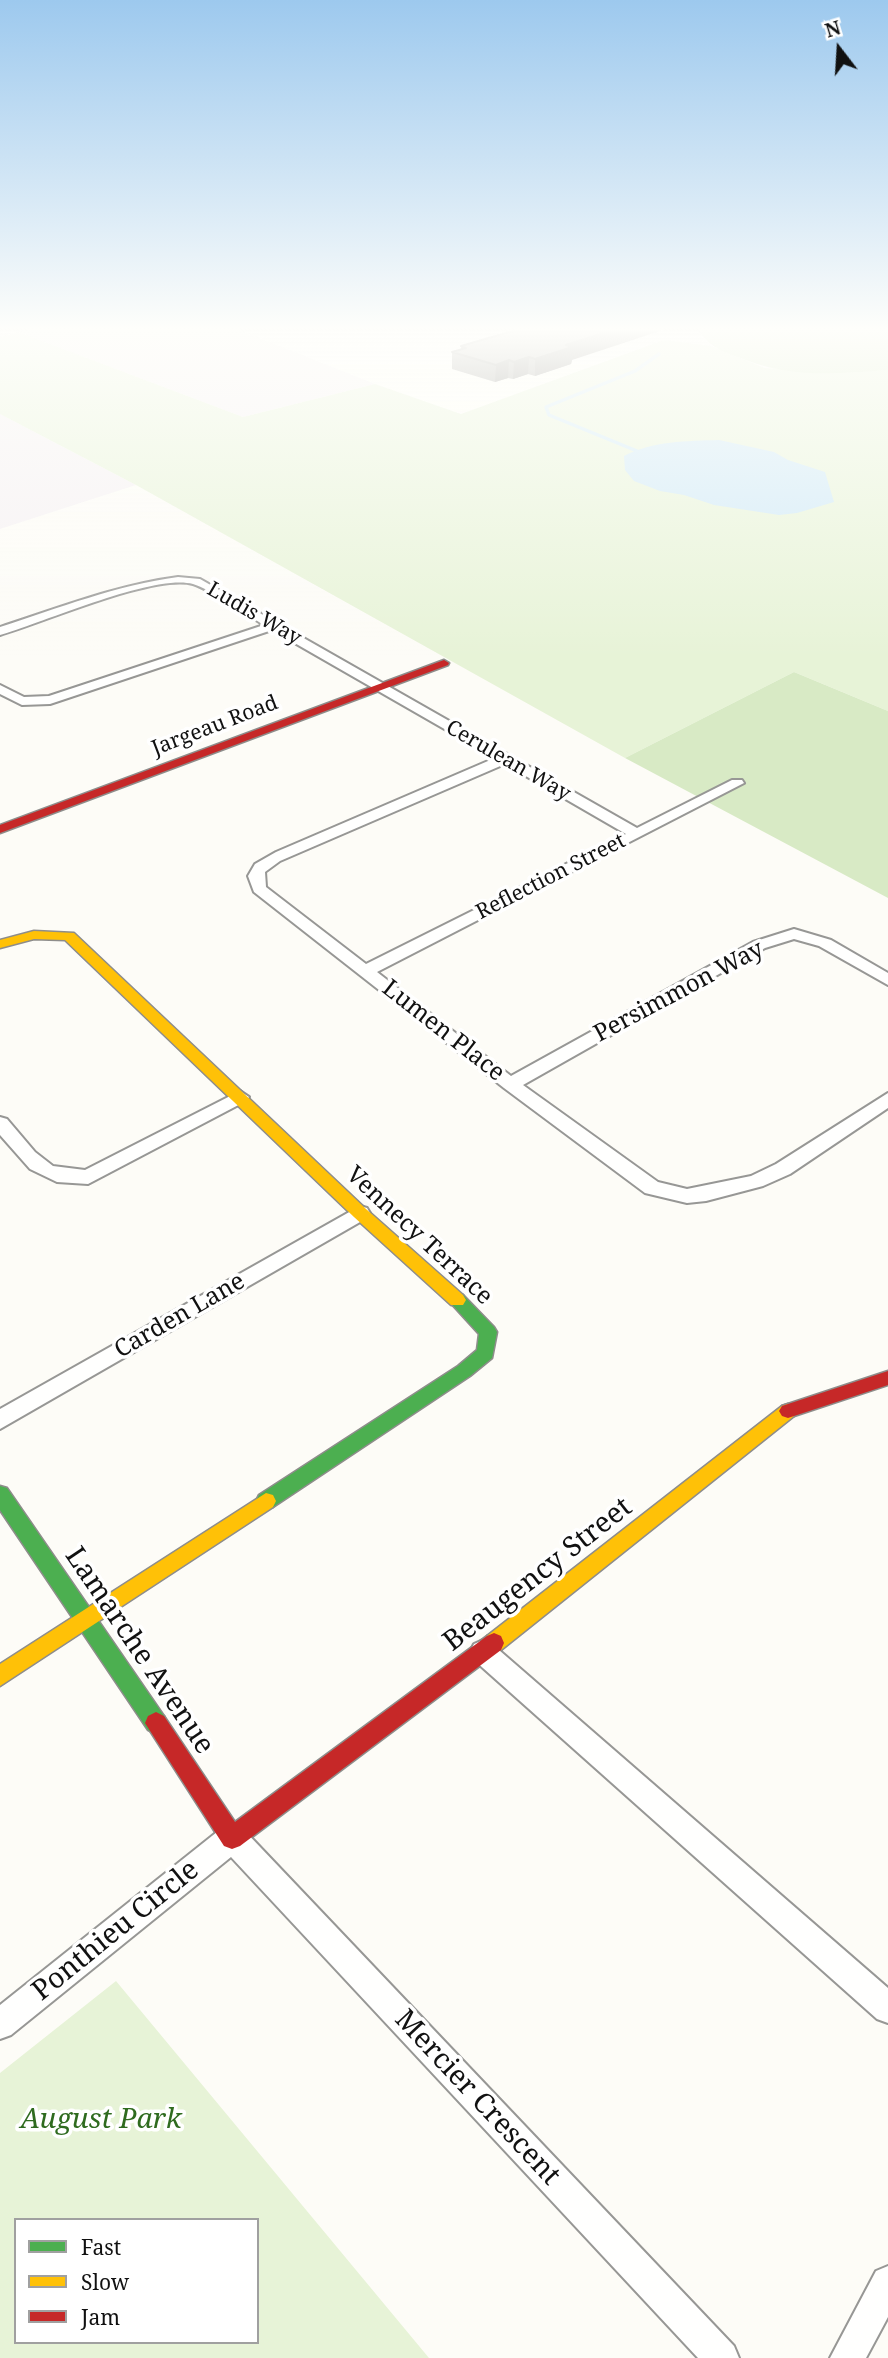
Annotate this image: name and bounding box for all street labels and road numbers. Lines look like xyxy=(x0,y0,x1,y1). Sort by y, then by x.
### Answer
street label: Ludis Way xyxy=(202,577,306,651)
street label: Jargeau Road xyxy=(148,690,282,762)
street label: Cerulean Way xyxy=(441,715,575,807)
street label: Reflection Street xyxy=(472,828,630,926)
street label: Persimmon Way xyxy=(589,935,769,1049)
street label: Lumen Place xyxy=(376,974,510,1088)
street label: Vennecy Terrace xyxy=(340,1161,498,1311)
street label: Carden Lane xyxy=(110,1267,250,1365)
street label: Beaugency Street xyxy=(437,1491,639,1659)
street label: Lamarche Avenue xyxy=(57,1541,221,1761)
street label: Ponthieu Circle xyxy=(26,1854,206,2008)
street label: Mercier Crescent xyxy=(387,2003,567,2193)

